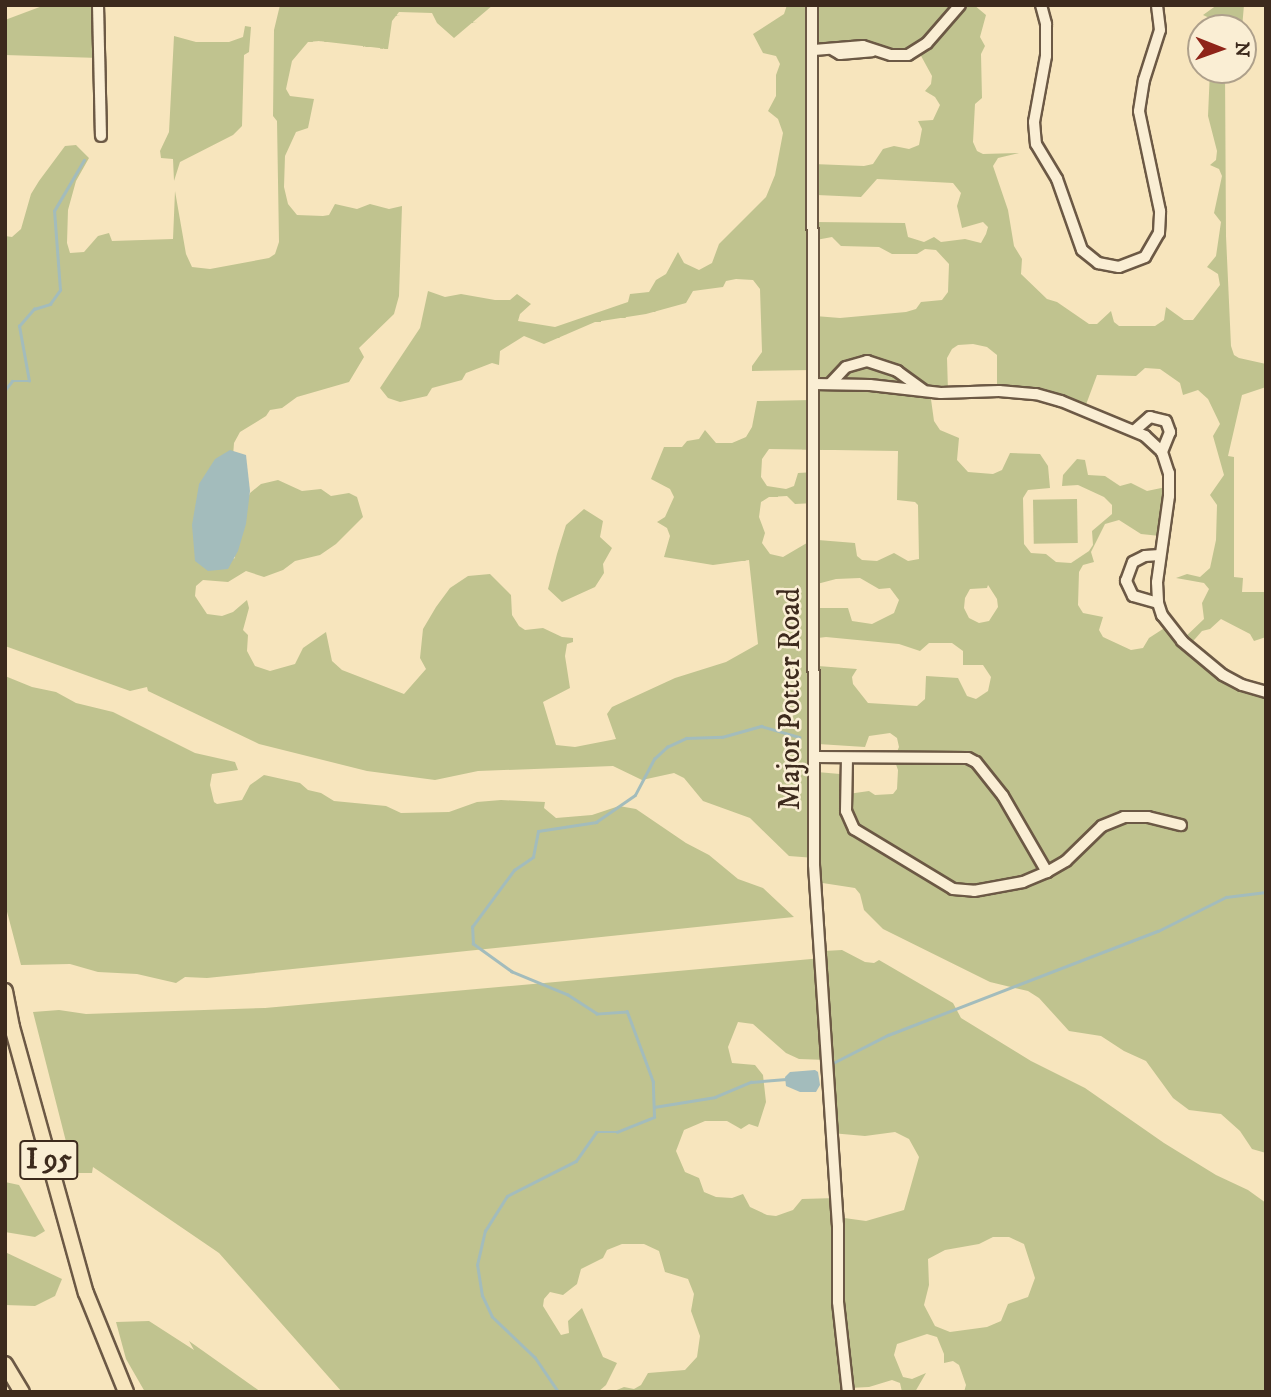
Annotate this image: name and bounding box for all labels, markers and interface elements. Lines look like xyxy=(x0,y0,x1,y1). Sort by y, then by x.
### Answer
north arrow xyxy=(1187,14,1257,84)
text: N xyxy=(1230,41,1253,57)
street label: Major Potter Road xyxy=(773,588,809,810)
road number: I 95 xyxy=(19,1136,79,1184)

